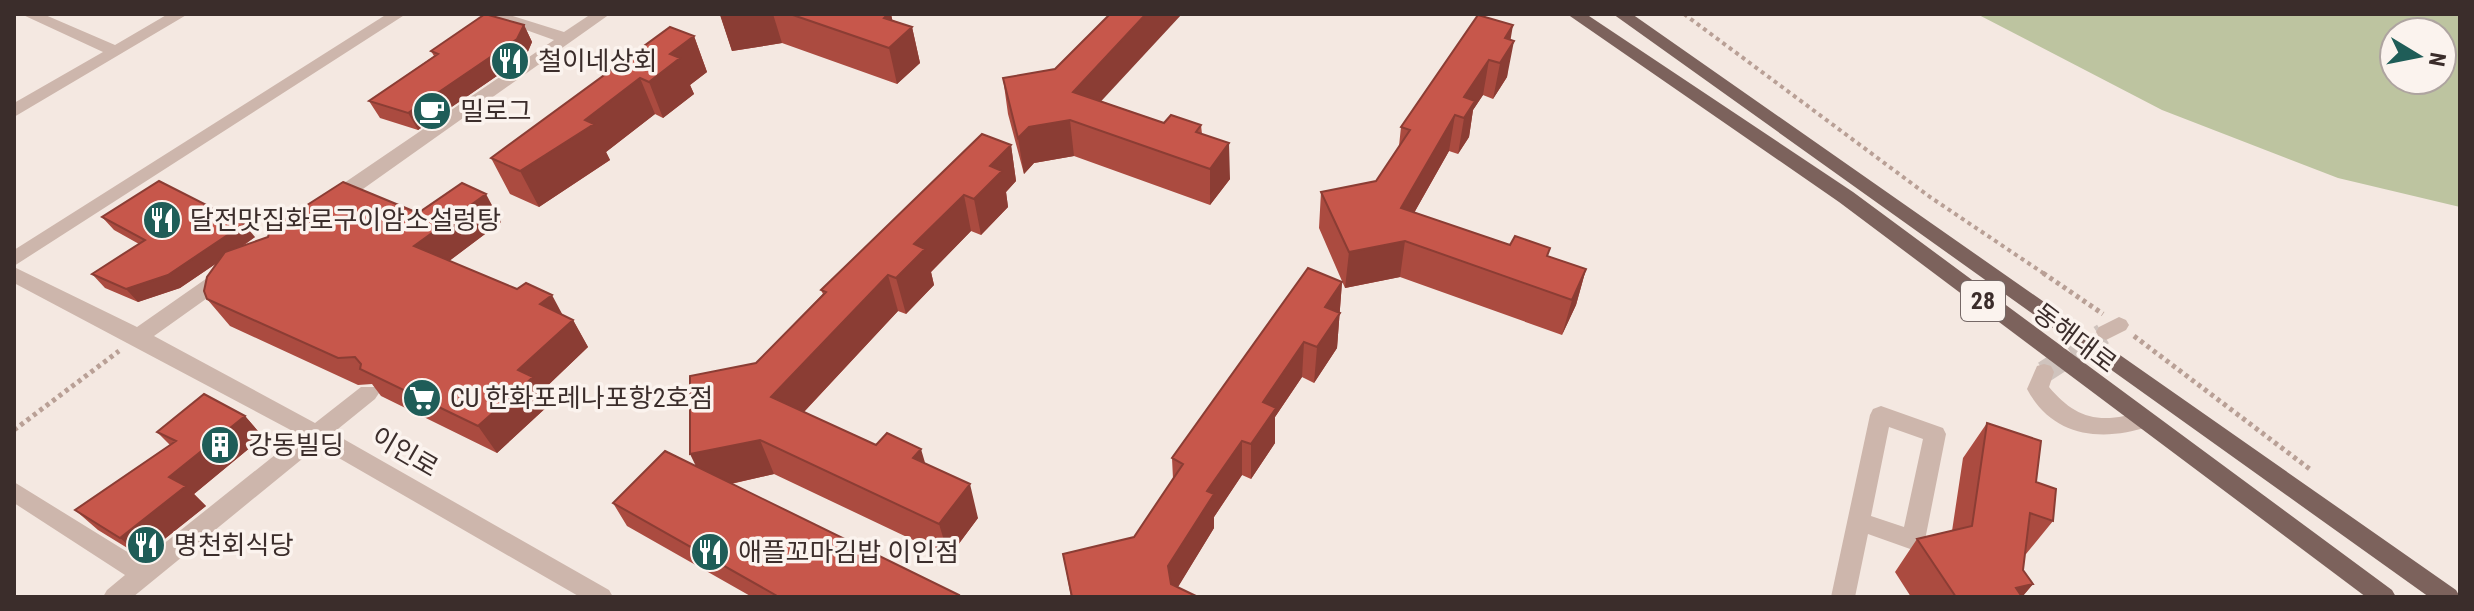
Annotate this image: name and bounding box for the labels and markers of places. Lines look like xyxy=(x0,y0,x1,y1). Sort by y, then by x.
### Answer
restaurant icon: 철이네상회 xyxy=(489,40,531,82)
place label: 철이네상회 xyxy=(538,46,658,76)
cafe icon: 밀로그 xyxy=(411,90,453,132)
place label: 밀로그 xyxy=(460,96,532,126)
restaurant icon: 달전맛집화로구이암소설렁탕 xyxy=(141,199,183,241)
place label: 달전맛집화로구이암소설렁탕 xyxy=(190,205,501,235)
supermarket icon: CU 한화포레나포항2호점 xyxy=(401,377,443,419)
place label: CU 한화포레나포항2호점 xyxy=(450,383,713,413)
building icon: 강동빌딩 xyxy=(199,424,241,466)
place label: 강동빌딩 xyxy=(248,430,344,460)
restaurant icon: 명천회식당 xyxy=(125,524,167,566)
place label: 명천회식당 xyxy=(174,530,294,560)
restaurant icon: 애플꼬마김밥 이인점 xyxy=(689,531,731,573)
place label: 애플꼬마김밥 이인점 xyxy=(738,537,959,567)

